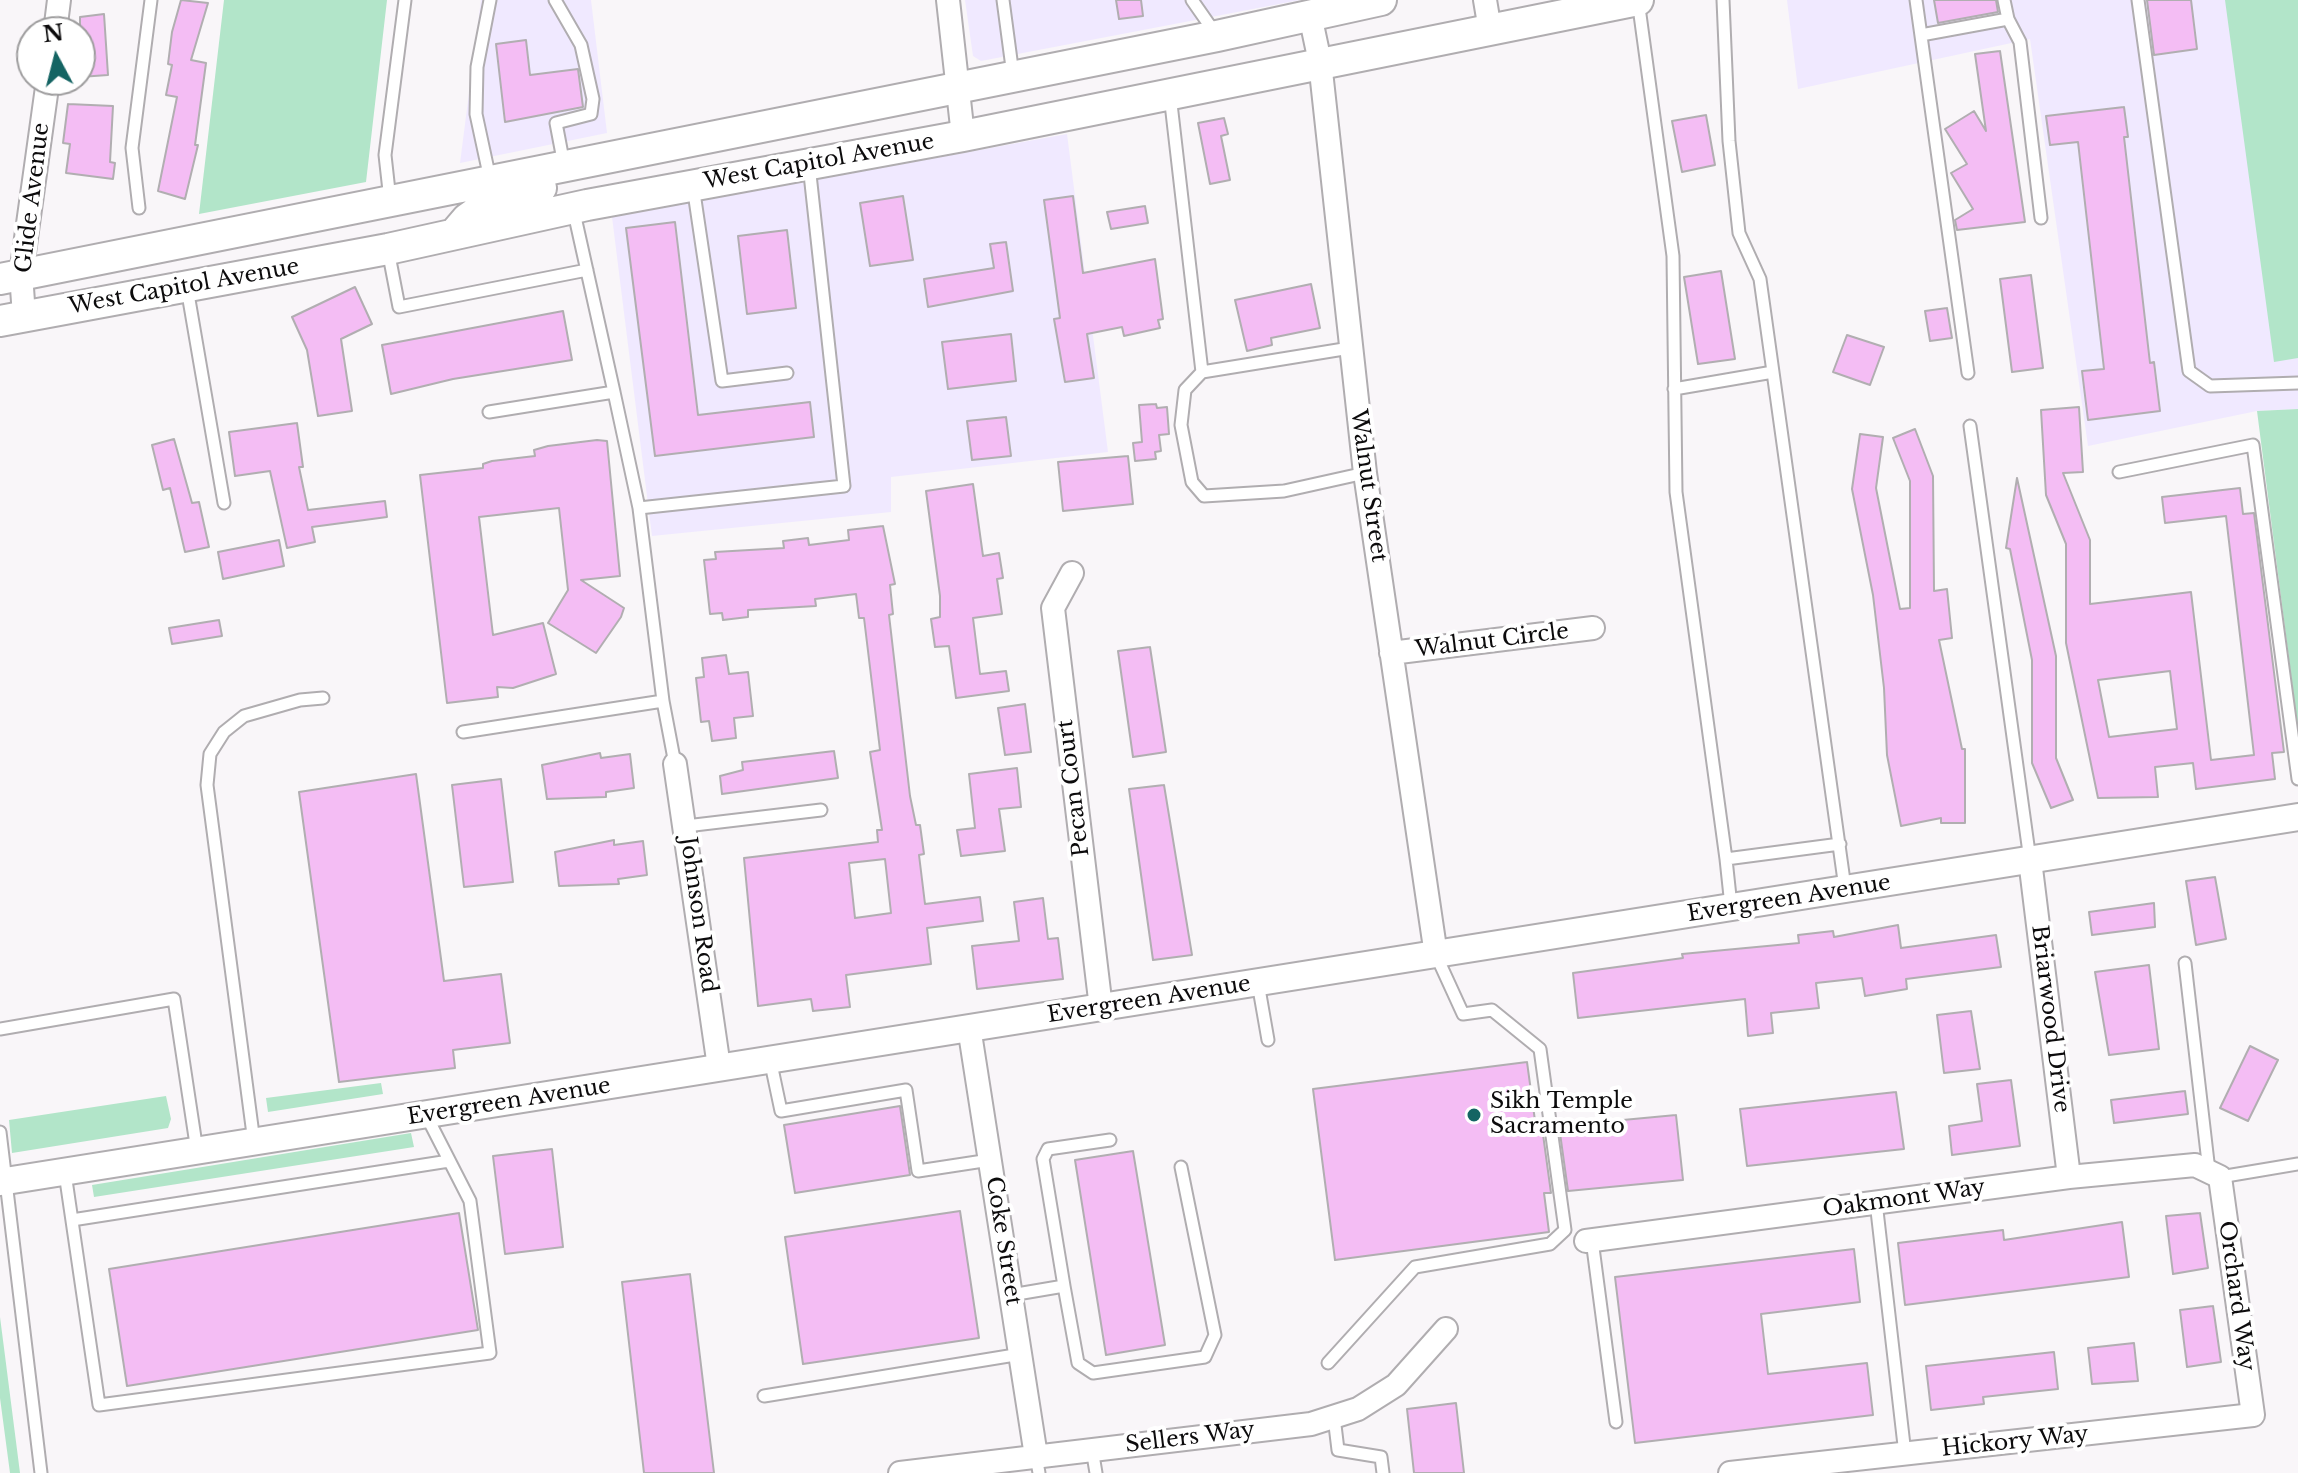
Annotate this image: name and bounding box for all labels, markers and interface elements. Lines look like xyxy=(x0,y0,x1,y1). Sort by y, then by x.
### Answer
north arrow xyxy=(16,16,96,96)
text: N xyxy=(41,19,65,48)
street label: Glide Avenue xyxy=(11,121,55,275)
street label: West Capitol Avenue xyxy=(702,129,936,195)
street label: West Capitol Avenue xyxy=(67,254,301,320)
street label: Walnut Street xyxy=(1344,408,1392,564)
street label: Walnut Circle xyxy=(1414,618,1570,664)
street label: Pecan Court xyxy=(1052,718,1096,858)
street label: Johnson Road xyxy=(674,835,722,995)
street label: Evergreen Avenue xyxy=(1685,870,1893,928)
street label: Briarwood Drive xyxy=(2025,924,2075,1114)
street label: Evergreen Avenue xyxy=(1045,971,1253,1029)
street label: Evergreen Avenue xyxy=(405,1073,613,1131)
place label: Sikh Temple Sacramento xyxy=(1490,1089,1633,1140)
marker: Sikh Temple Sacramento xyxy=(1465,1106,1483,1124)
street label: Coke Street xyxy=(980,1175,1026,1307)
street label: Oakmont Way xyxy=(1821,1175,1987,1223)
street label: Orchard Way xyxy=(2212,1219,2260,1373)
street label: Sellers Way xyxy=(1124,1417,1256,1459)
street label: Hickory Way xyxy=(1940,1421,2090,1463)

